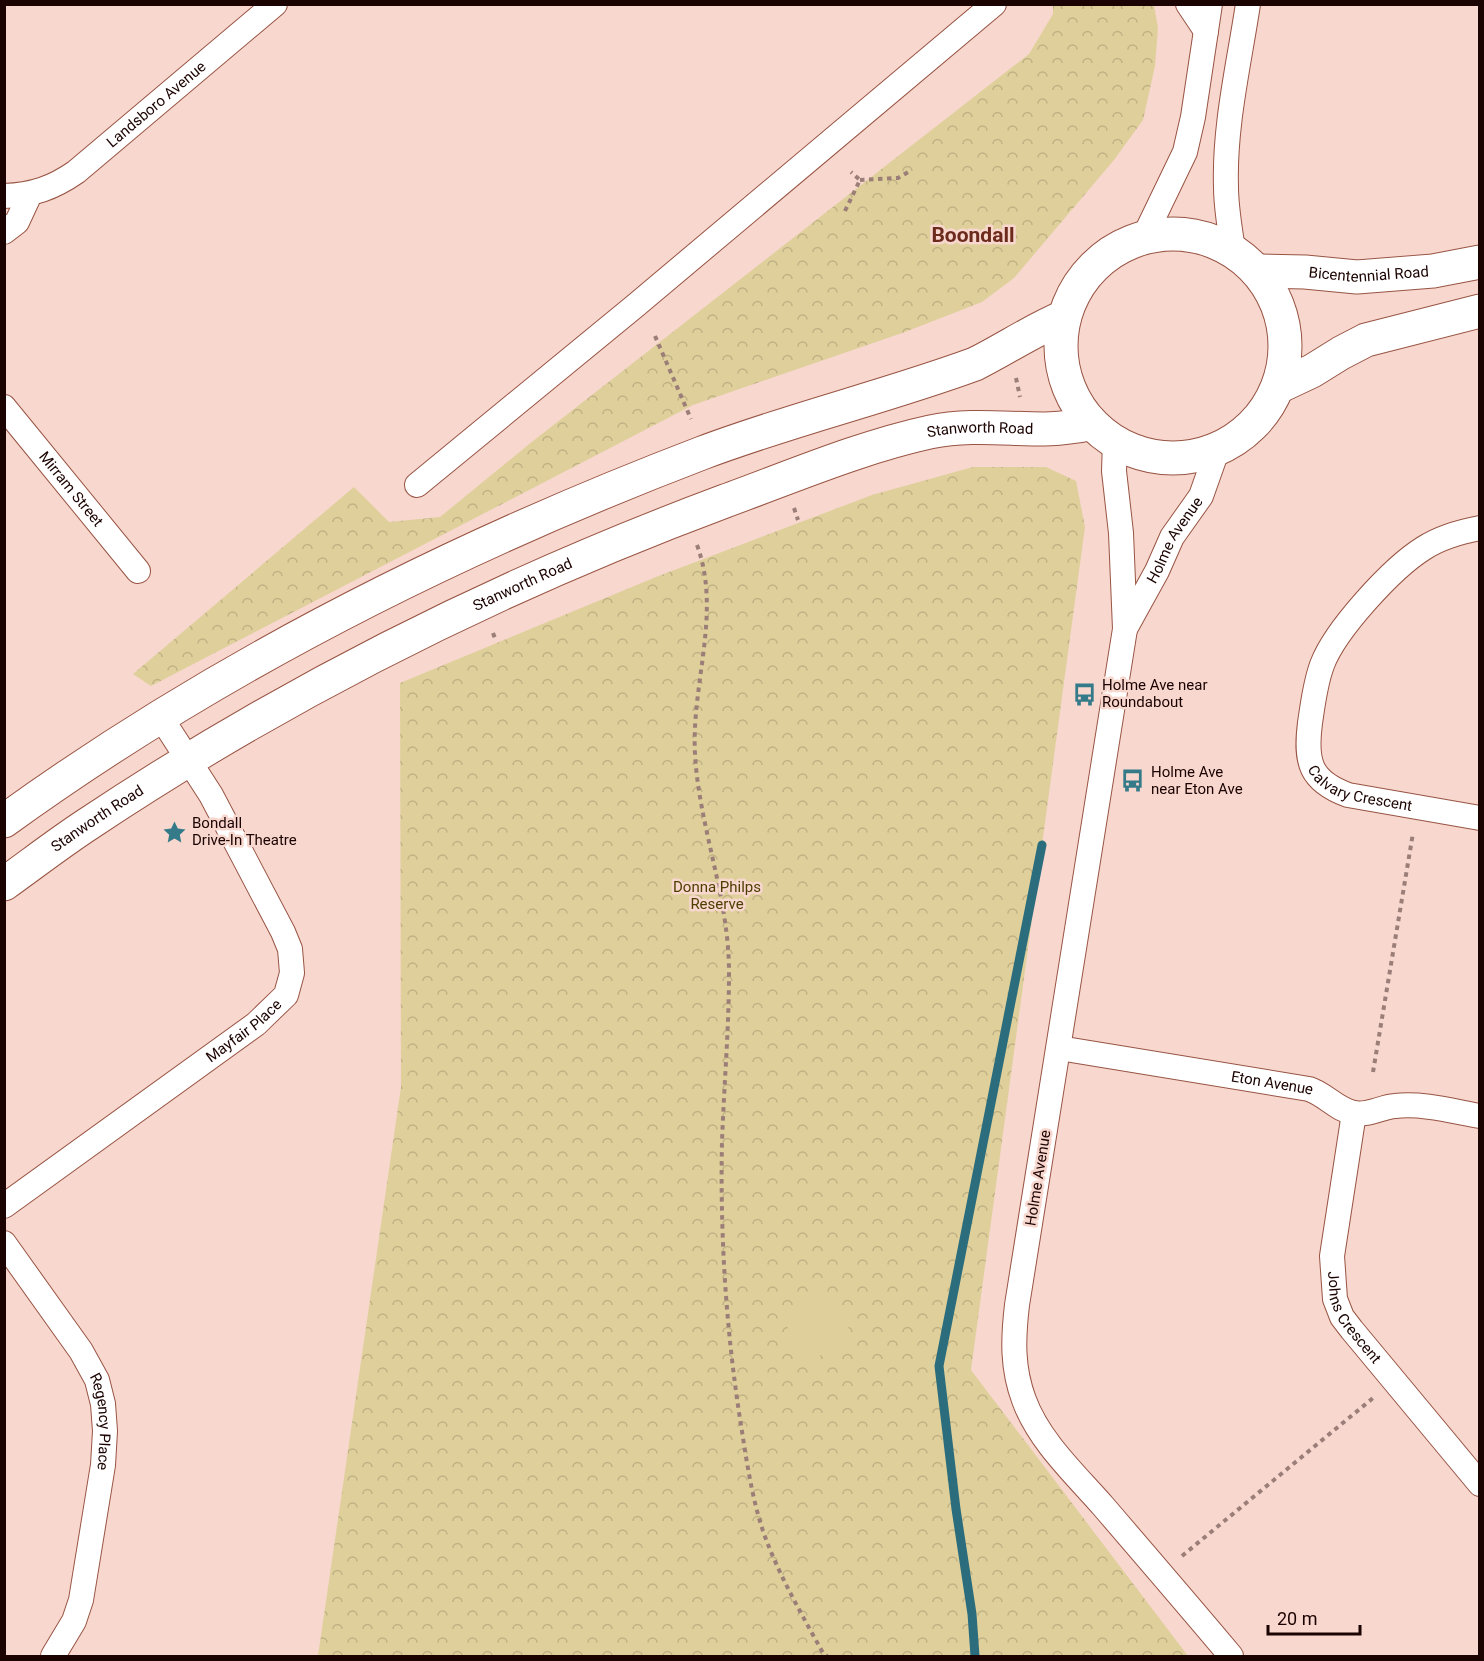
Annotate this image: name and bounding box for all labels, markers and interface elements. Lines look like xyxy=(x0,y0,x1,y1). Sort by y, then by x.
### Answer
street label: Landsboro Avenue xyxy=(103,57,209,151)
district label: Boondall xyxy=(931,223,1015,247)
street label: Bicentennial Road xyxy=(1308,262,1429,286)
street label: Stanworth Road xyxy=(925,418,1034,441)
street label: Mirram Street xyxy=(35,448,107,530)
street label: Holme Avenue xyxy=(1143,493,1207,586)
street label: Stanworth Road xyxy=(470,554,575,615)
place label: Holme Ave near Roundabout xyxy=(1102,676,1207,711)
bus stop icon: Holme Ave near Roundabout xyxy=(1071,681,1097,707)
street label: Calvary Crescent xyxy=(1304,762,1414,815)
place label: Holme Ave near Eton Ave xyxy=(1151,763,1243,798)
bus stop icon: Holme Ave near Eton Ave xyxy=(1120,768,1146,794)
street label: Stanworth Road xyxy=(48,781,147,856)
place label: Bondall Drive-In Theatre xyxy=(192,814,297,849)
place icon: Bondall Drive-In Theatre xyxy=(161,819,187,845)
park label: Donna Philps Reserve xyxy=(673,878,761,913)
street label: Mayfair Place xyxy=(202,995,285,1066)
street label: Eton Avenue xyxy=(1230,1067,1316,1099)
street label: Holme Avenue xyxy=(1022,1129,1054,1227)
street label: Johns Crescent xyxy=(1324,1270,1385,1367)
street label: Regency Place xyxy=(86,1370,114,1472)
scale bar xyxy=(1268,1598,1360,1636)
text: 20 m xyxy=(1277,1608,1317,1629)

